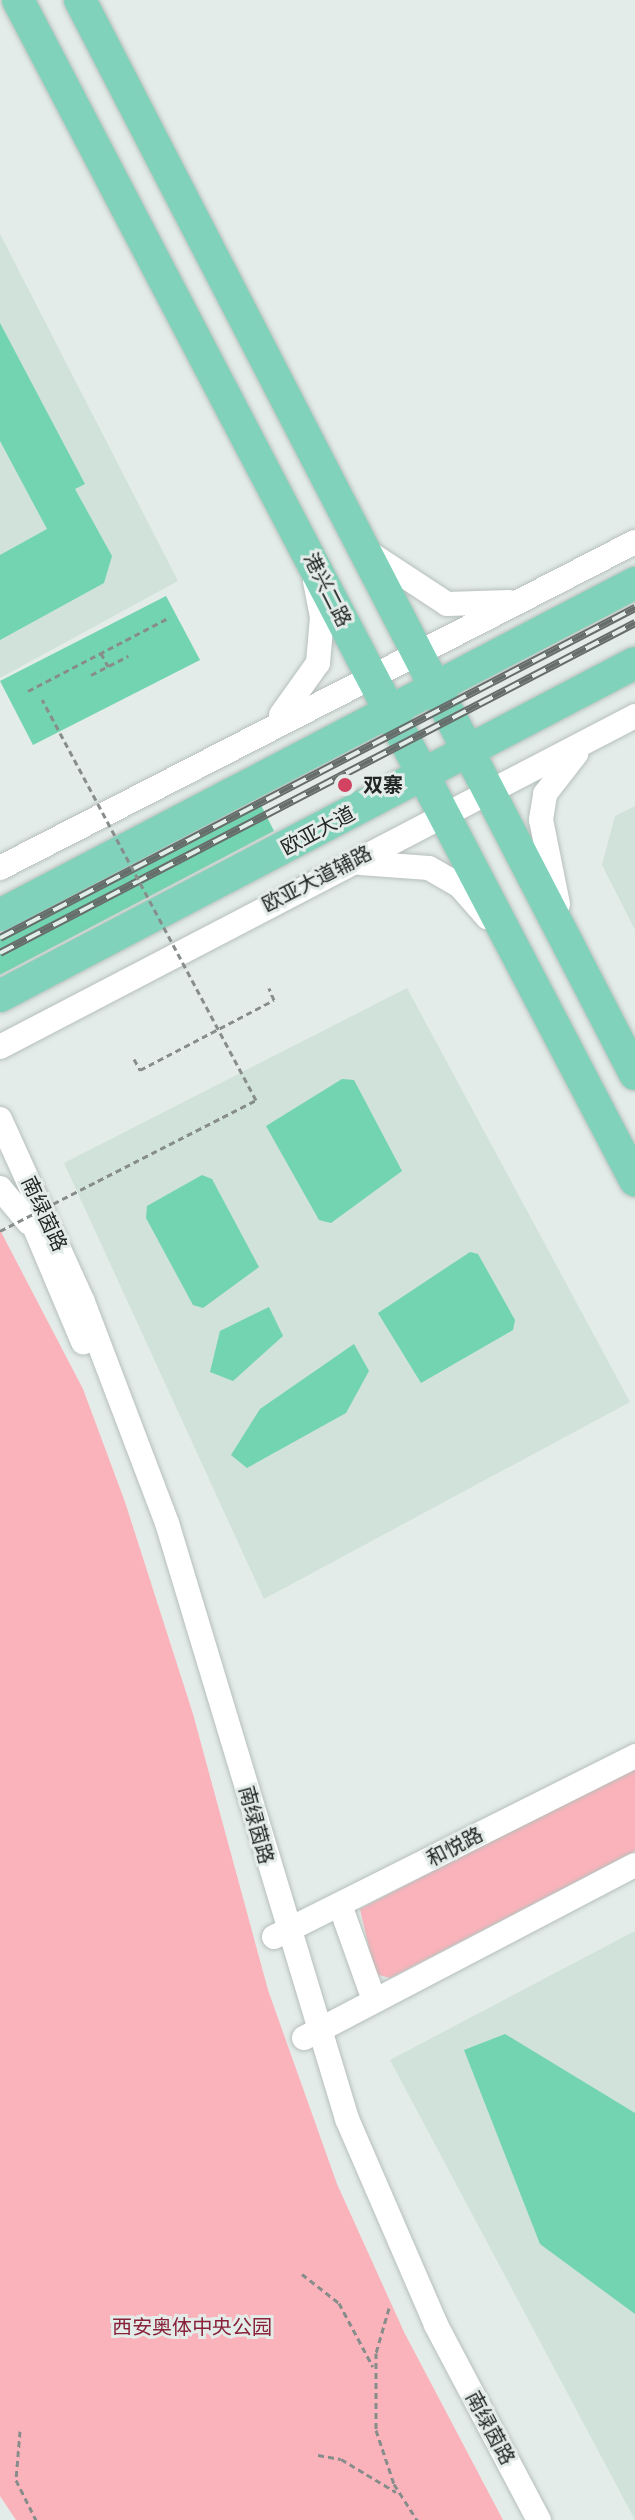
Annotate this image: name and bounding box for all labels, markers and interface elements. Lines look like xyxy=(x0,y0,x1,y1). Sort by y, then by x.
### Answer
street label: 港兴二路 xyxy=(298,549,356,631)
place label: 双寨 xyxy=(363,773,403,797)
marker: 双寨 xyxy=(334,774,356,796)
street label: 欧亚大道 xyxy=(277,802,359,860)
street label: 欧亚大道辅路 xyxy=(258,841,376,917)
street label: 南绿茵路 xyxy=(16,1173,72,1255)
street label: 南绿茵路 xyxy=(234,1783,278,1867)
street label: 和悦路 xyxy=(423,1823,487,1871)
park label: 西安奥体中央公园 xyxy=(112,2315,272,2339)
street label: 南绿茵路 xyxy=(461,2387,519,2469)

